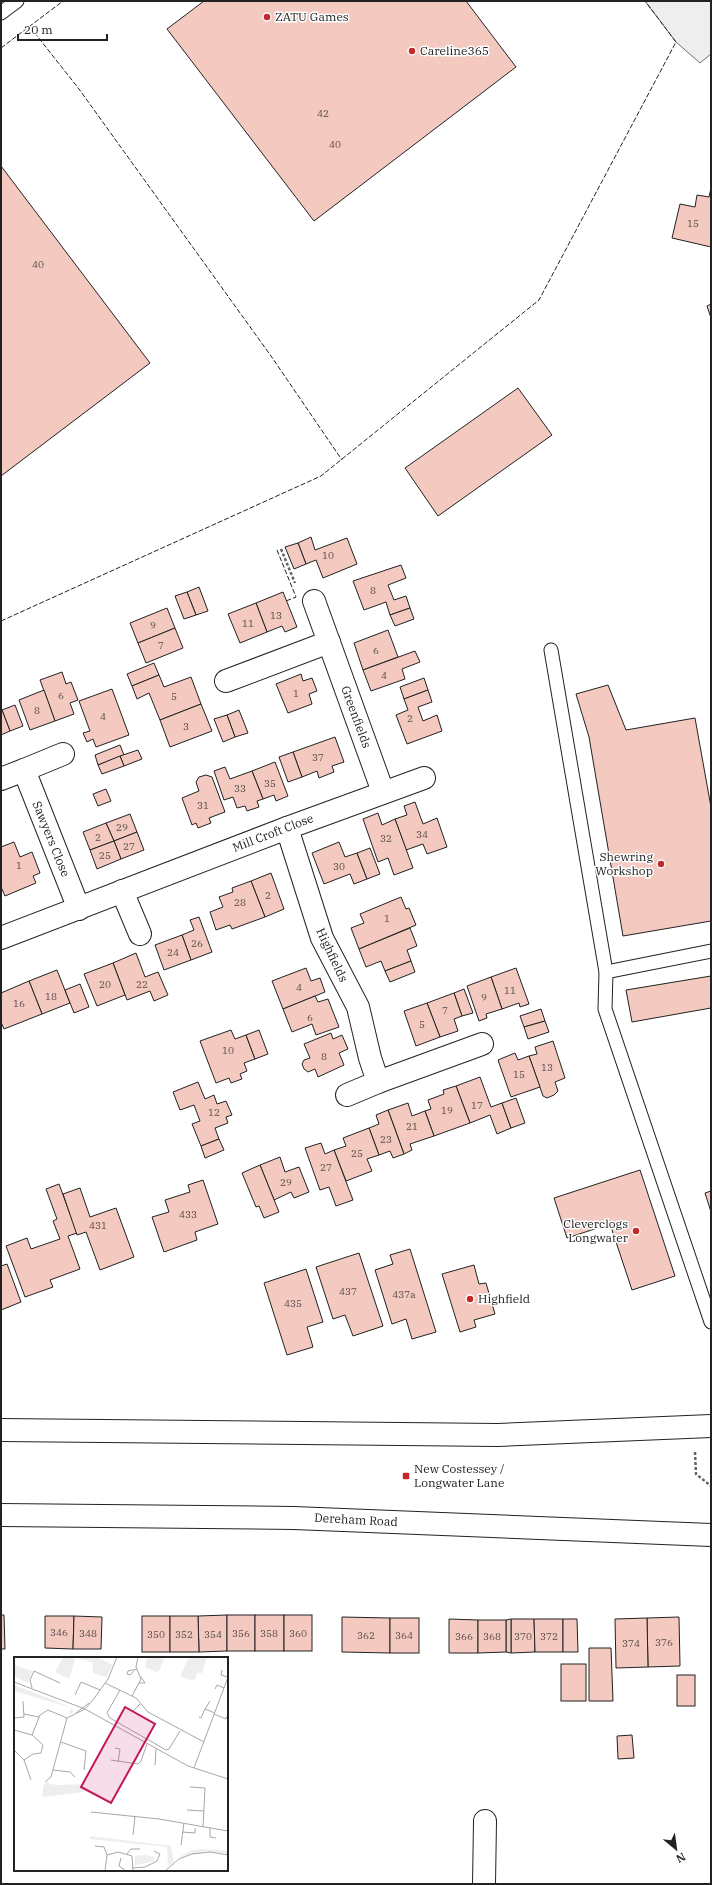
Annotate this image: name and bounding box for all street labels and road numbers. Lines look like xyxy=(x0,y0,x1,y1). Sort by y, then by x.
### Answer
street label: Greenfields xyxy=(338,684,375,750)
street label: Sawyers Close xyxy=(29,799,73,879)
street label: Mill Croft Close xyxy=(230,810,315,855)
street label: Highfields xyxy=(313,925,352,984)
street label: Dereham Road xyxy=(314,1510,398,1529)

